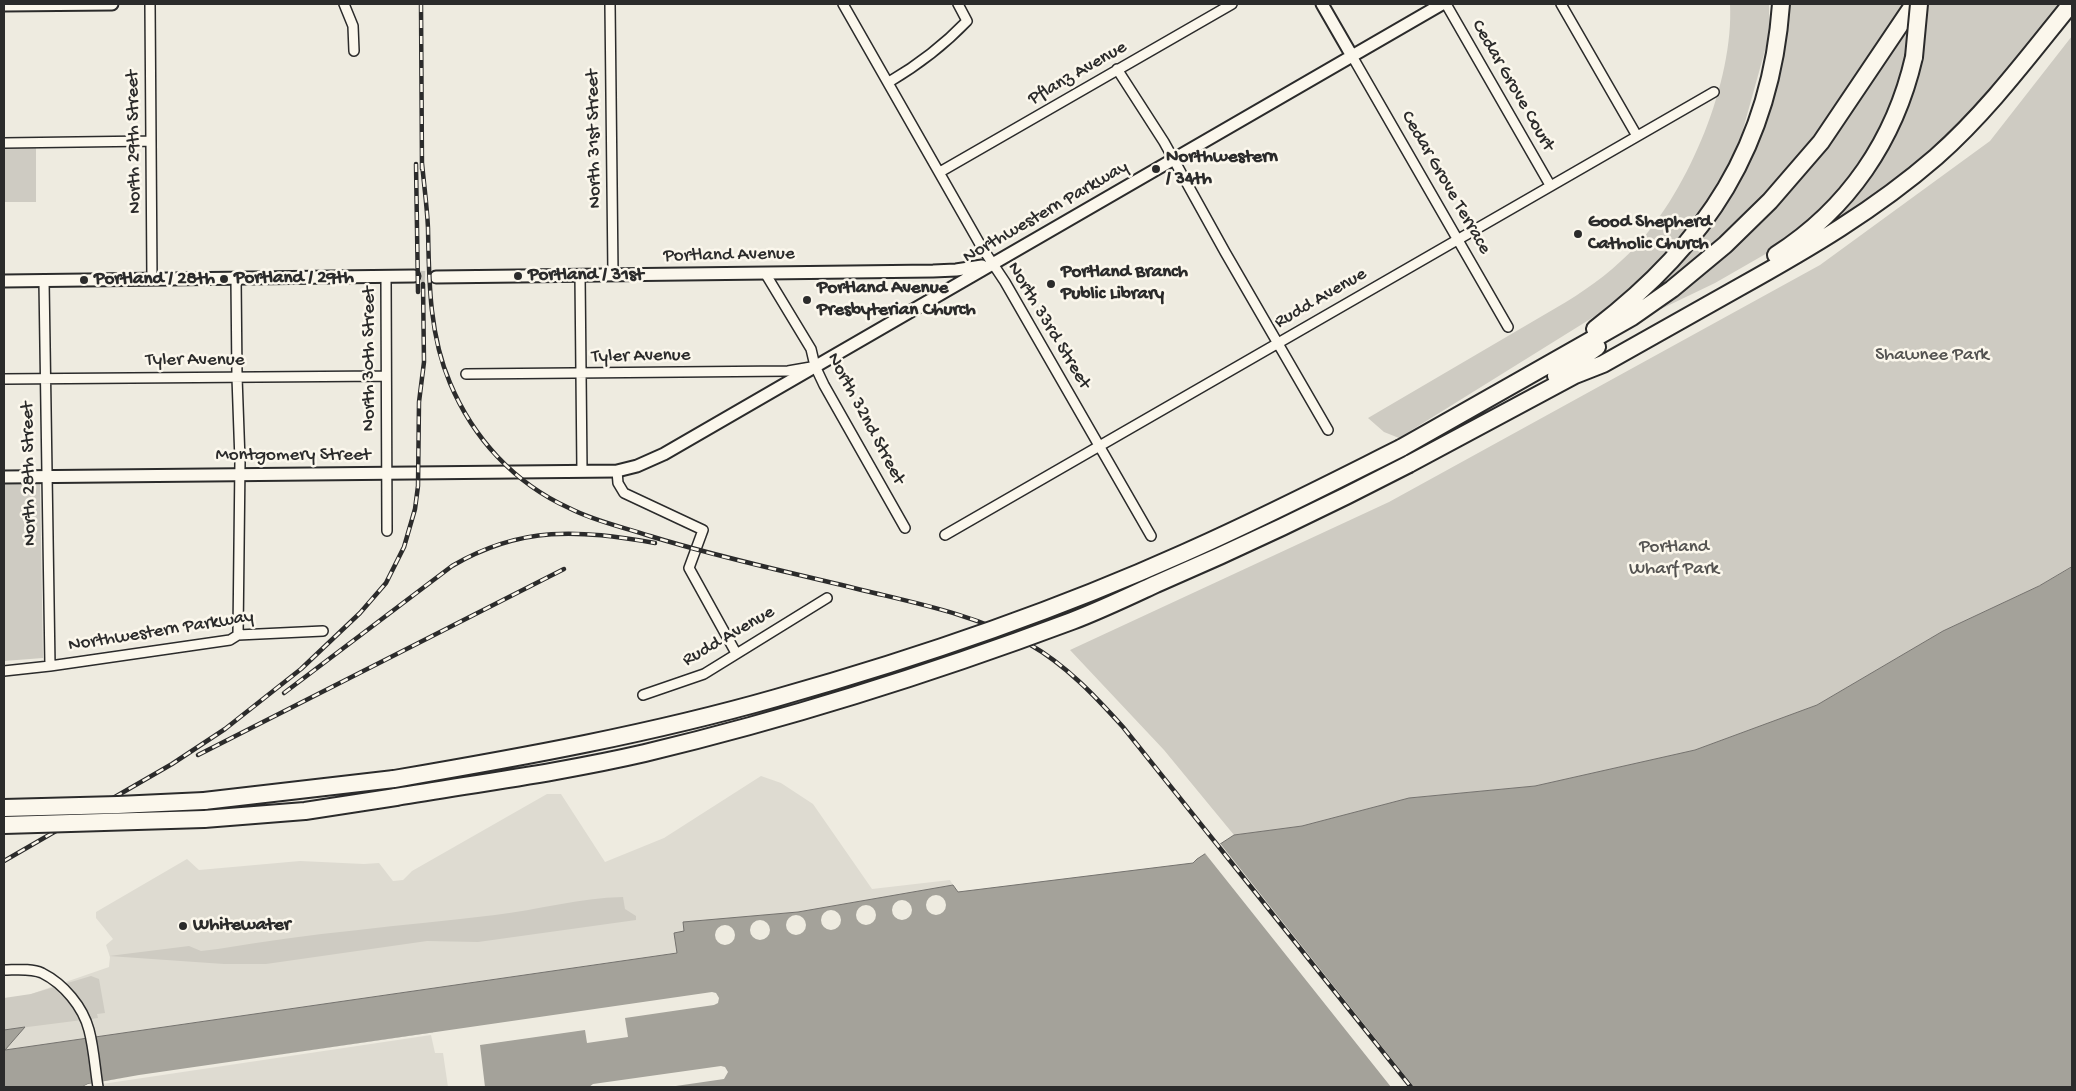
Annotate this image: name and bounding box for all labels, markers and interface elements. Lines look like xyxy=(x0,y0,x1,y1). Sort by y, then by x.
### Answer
street label: Cedar Grove Court xyxy=(1465,16,1559,156)
street label: Pflanz Avenue xyxy=(1025,37,1131,111)
street label: North 31st Street xyxy=(582,69,608,209)
street label: North 29th Street xyxy=(122,70,148,214)
street label: Cedar Grove Terrace xyxy=(1395,107,1495,259)
place label: Northwestern / 34th xyxy=(1166,147,1278,191)
street label: Northwestern Parkway xyxy=(959,156,1133,270)
marker: Northwestern / 34th xyxy=(1150,163,1162,175)
place label: Good Shepherd Catholic Church xyxy=(1588,212,1711,256)
marker: Good Shepherd Catholic Church xyxy=(1572,228,1584,240)
street label: Portland Avenue xyxy=(663,243,795,269)
street label: North 33rd Street xyxy=(1001,258,1095,394)
place label: Portland Branch Public Library xyxy=(1061,262,1188,306)
street label: Rudd Avenue xyxy=(1271,263,1371,335)
place label: Portland / 31st xyxy=(528,265,644,287)
place label: Portland / 29th xyxy=(234,268,354,290)
place label: Portland / 28th xyxy=(94,269,215,291)
marker: Portland / 31st xyxy=(512,270,524,282)
marker: Portland / 29th xyxy=(218,273,230,285)
marker: Portland / 28th xyxy=(78,274,90,286)
place label: Portland Avenue Presbyterian Church xyxy=(817,278,976,322)
marker: Portland Branch Public Library xyxy=(1045,278,1057,290)
street label: North 30th Street xyxy=(359,286,381,432)
marker: Portland Avenue Presbyterian Church xyxy=(801,294,813,306)
street label: Tyler Avenue xyxy=(591,345,691,369)
park label: Shawnee Park xyxy=(1875,345,1989,367)
street label: North 32nd Street xyxy=(821,349,909,489)
street label: Tyler Avenue xyxy=(145,350,245,372)
street label: North 28th Street xyxy=(17,402,43,546)
street label: Montgomery Street xyxy=(215,445,371,467)
park label: Portland Wharf Park xyxy=(1629,537,1719,581)
street label: Rudd Avenue xyxy=(679,601,779,673)
street label: Northwestern Parkway xyxy=(67,606,255,658)
place label: Whitewater xyxy=(193,915,291,937)
marker: Whitewater xyxy=(177,920,189,932)

